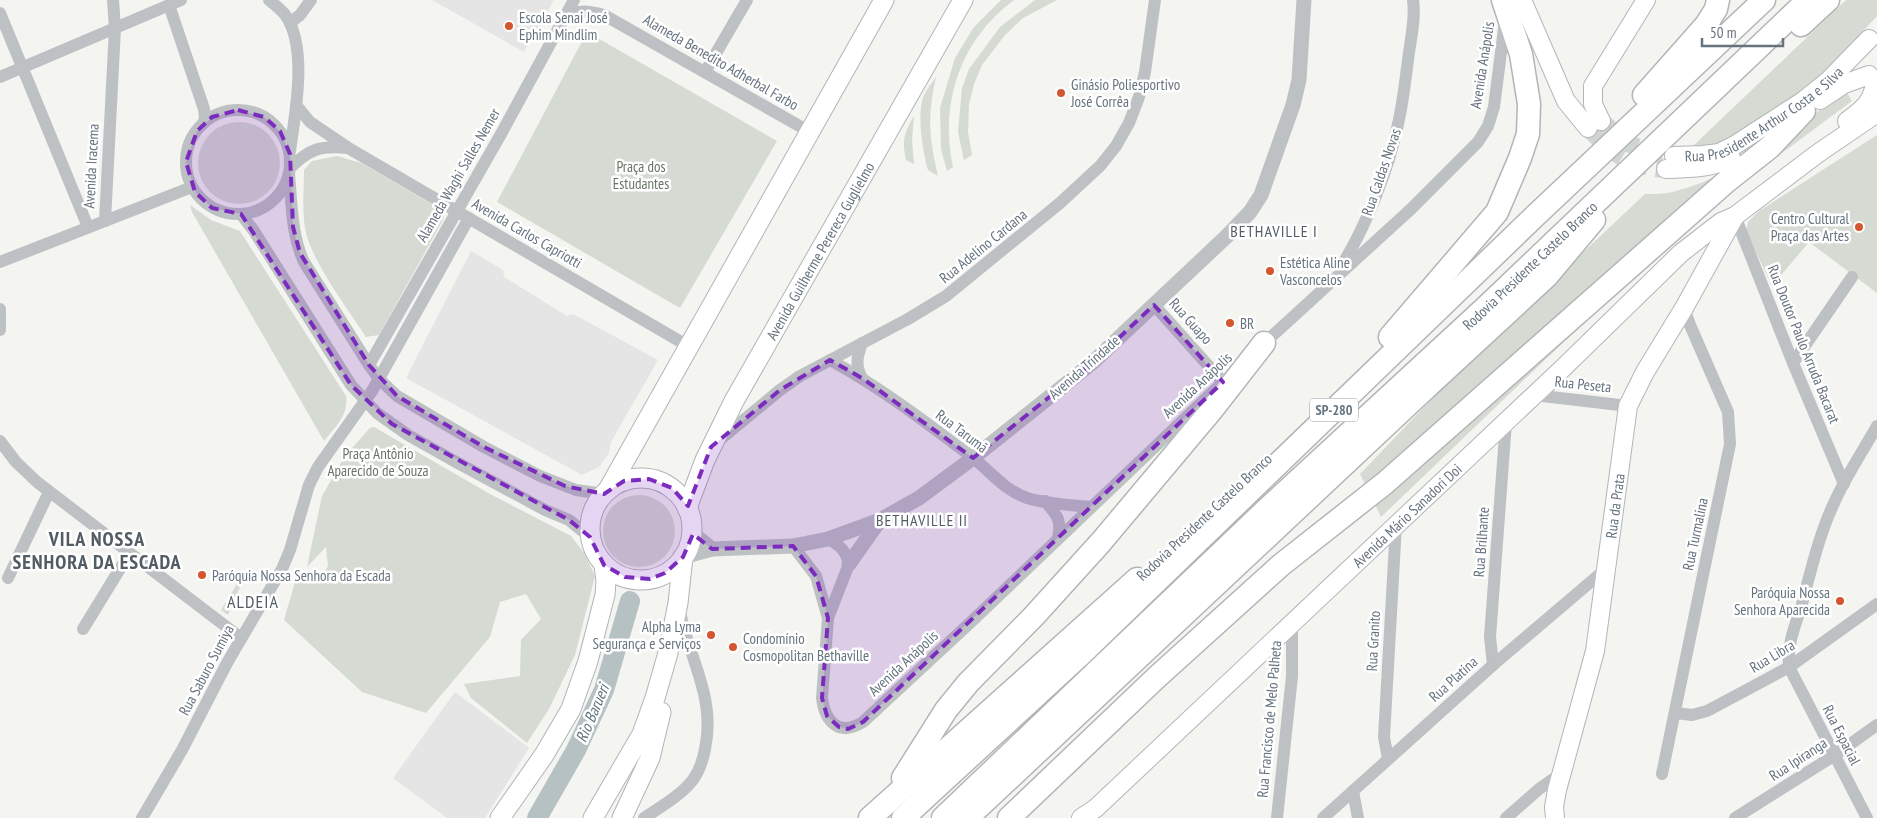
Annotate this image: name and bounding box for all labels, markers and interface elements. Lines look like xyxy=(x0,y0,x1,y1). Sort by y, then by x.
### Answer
place label: Escola Senai José Ephim Mindlim xyxy=(519,8,608,44)
street label: Alameda Benedito Adherbal Farbo xyxy=(640,10,802,114)
scale bar xyxy=(1702,15,1783,47)
marker: Escola Senai José Ephim Mindlim xyxy=(503,20,515,32)
street label: Avenida Anápolis xyxy=(1466,20,1498,110)
text: 50 m xyxy=(1710,23,1736,42)
street label: Rua Presidente Arthur Costa e Silva xyxy=(1685,62,1847,165)
place label: Ginásio Poliesportivo José Corrêa xyxy=(1070,75,1180,111)
marker: Ginásio Poliesportivo José Corrêa xyxy=(1055,87,1067,99)
street label: Alameda Waghi Salles Nemer xyxy=(412,104,504,245)
street label: Avenida Iracema xyxy=(79,123,103,209)
street label: Rua Caldas Novas xyxy=(1357,126,1405,218)
park label: Praça dos Estudantes xyxy=(613,157,669,193)
street label: Avenida Guilherme Perereca Guglielmo xyxy=(762,158,878,343)
street label: Avenida Carlos Capriotti xyxy=(469,194,585,272)
street label: Rodovia Presidente Castelo Branco xyxy=(1458,197,1601,334)
street label: Rua Adelino Cardana xyxy=(935,205,1031,287)
place label: Centro Cultural Praça das Artes xyxy=(1771,209,1850,245)
district label: BETHAVILLE I xyxy=(1230,221,1318,241)
marker: Centro Cultural Praça das Artes xyxy=(1853,221,1865,233)
place label: Estética Aline Vasconcelos xyxy=(1279,253,1350,289)
street label: Rua Doutor Paulo Arruda Bacarat xyxy=(1763,262,1845,426)
marker: Estética Aline Vasconcelos xyxy=(1264,265,1276,277)
street label: Rua Guapo xyxy=(1165,294,1217,348)
place label: BR xyxy=(1240,314,1254,333)
marker: BR xyxy=(1224,317,1236,329)
street label: Avenida Trindade xyxy=(1044,331,1124,403)
street label: Avenida Anápolis xyxy=(1158,348,1236,422)
street label: Rua Peseta xyxy=(1554,372,1612,396)
road number: SP-280 xyxy=(1310,398,1358,422)
street label: Rua Tarumã xyxy=(932,405,992,457)
park label: Praça Antônio Aparecido de Souza xyxy=(327,444,429,480)
street label: Rodovia Presidente Castelo Branco xyxy=(1132,449,1276,585)
street label: Avenida Mário Sanadori Doi xyxy=(1348,459,1465,571)
street label: Rua da Prata xyxy=(1601,472,1628,539)
street label: Rua Turmalina xyxy=(1678,496,1712,572)
street label: Rua Brilhante xyxy=(1469,506,1493,578)
district label: BETHAVILLE II xyxy=(876,510,968,530)
district label: VILA NOSSA SENHORA DA ESCADA xyxy=(12,526,182,575)
place label: Paróquia Nossa Senhora da Escada xyxy=(212,566,391,585)
marker: Paróquia Nossa Senhora da Escada xyxy=(196,569,208,581)
place label: Paróquia Nossa Senhora Aparecida xyxy=(1734,583,1830,619)
district label: ALDEIA xyxy=(227,590,279,613)
marker: Paróquia Nossa Senhora Aparecida xyxy=(1834,595,1846,607)
street label: Rua Granito xyxy=(1362,610,1384,672)
place label: Alpha Lyma Segurança e Serviços xyxy=(592,617,701,653)
street label: Rua Saburo Sumiya xyxy=(174,622,238,718)
street label: Avenida Anápolis xyxy=(864,626,942,700)
marker: Alpha Lyma Segurança e Serviços xyxy=(705,629,717,641)
place label: Condomínio Cosmopolitan Bethaville xyxy=(743,629,869,665)
street label: Rua Libra xyxy=(1746,635,1798,677)
street label: Rua Francisco de Melo Palheta xyxy=(1253,640,1285,798)
marker: Condomínio Cosmopolitan Bethaville xyxy=(727,641,739,653)
street label: Rua Platina xyxy=(1425,652,1481,706)
water label: Rio Barueri xyxy=(571,679,614,745)
street label: Rua Espacial xyxy=(1819,702,1865,769)
street label: Rua Ipiranga xyxy=(1765,733,1831,785)

